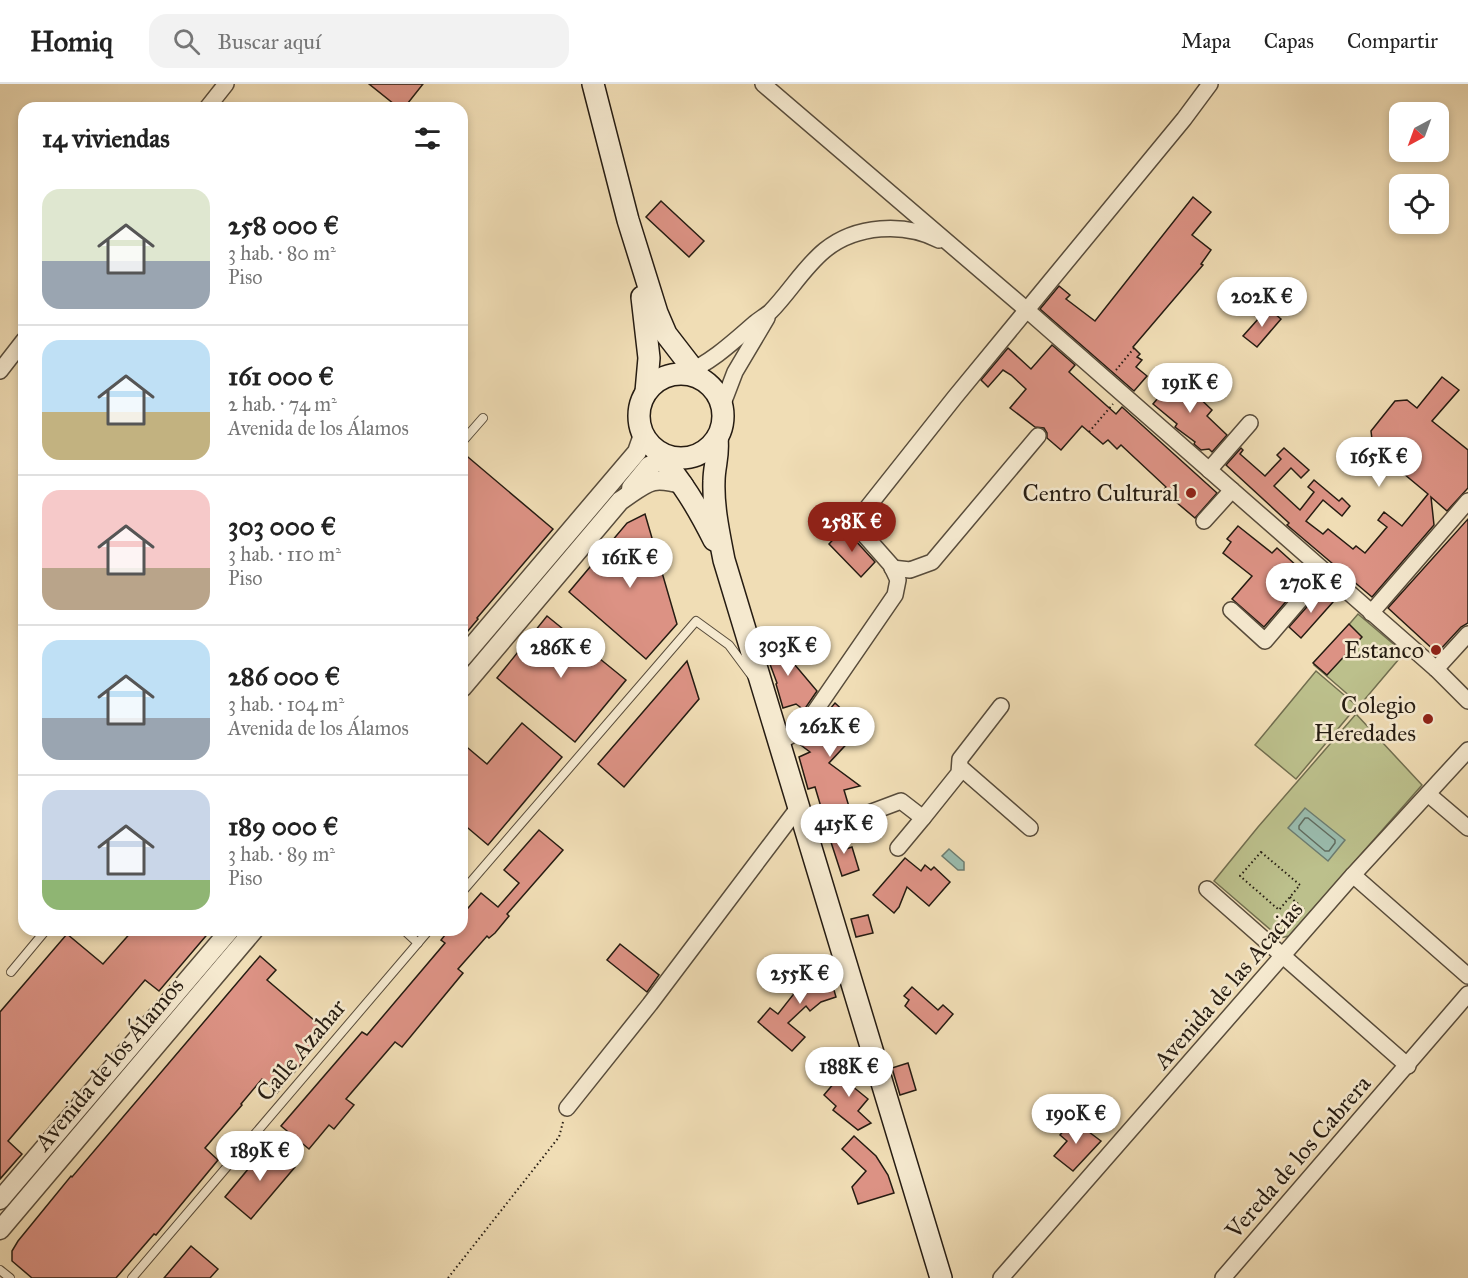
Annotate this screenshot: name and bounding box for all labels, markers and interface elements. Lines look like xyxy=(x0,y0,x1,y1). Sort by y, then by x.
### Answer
search box xyxy=(149,14,569,68)
text: Homiq xyxy=(30,24,113,59)
icon: search xyxy=(170,25,203,58)
text: Buscar aquí xyxy=(218,28,321,55)
text: Mapa xyxy=(1181,28,1231,54)
text: Capas xyxy=(1264,28,1314,54)
text: Compartir xyxy=(1347,28,1438,54)
north arrow xyxy=(1389,102,1449,162)
map controls xyxy=(1389,102,1449,234)
text: 14 viviendas xyxy=(42,122,170,154)
icon: filters xyxy=(411,122,444,155)
button: locate xyxy=(1389,174,1449,234)
text: 258 000 € xyxy=(228,209,339,241)
icon: home xyxy=(90,213,162,285)
text: 3 hab. · 80 m² xyxy=(228,241,336,265)
text: Piso xyxy=(228,265,262,289)
pin: 202K € xyxy=(1213,277,1311,328)
text: 202K € xyxy=(1231,284,1293,308)
text: 161 000 € xyxy=(228,360,334,392)
pin: 191K € xyxy=(1141,363,1239,414)
icon: home xyxy=(90,364,162,436)
text: 191K € xyxy=(1162,370,1218,394)
text: 2 hab. · 74 m² xyxy=(228,392,337,416)
text: Avenida de los Álamos xyxy=(228,416,409,440)
pin: 165K € xyxy=(1330,437,1428,488)
text: 165K € xyxy=(1350,444,1408,468)
place label: Centro Cultural xyxy=(1022,478,1179,508)
marker: Centro Cultural xyxy=(1184,486,1198,500)
pin: 258K € xyxy=(803,502,901,553)
text: 258K € xyxy=(822,509,882,533)
text: 303 000 € xyxy=(228,510,336,542)
icon: home xyxy=(90,514,162,586)
pin: 161K € xyxy=(581,538,679,589)
text: 3 hab. · 110 m² xyxy=(228,542,341,566)
text: 161K € xyxy=(602,545,658,569)
pin: 270K € xyxy=(1262,563,1360,614)
text: Piso xyxy=(228,566,262,590)
text: 270K € xyxy=(1280,570,1342,594)
pin: 303K € xyxy=(739,626,837,677)
pin: 286K € xyxy=(512,628,610,679)
text: 303K € xyxy=(759,633,817,657)
text: 286K € xyxy=(530,635,592,659)
place label: Estanco xyxy=(1344,635,1424,665)
marker: Estanco xyxy=(1429,643,1443,657)
text: 286 000 € xyxy=(228,660,340,692)
icon: home xyxy=(90,664,162,736)
place label: Colegio Heredades xyxy=(1314,690,1416,748)
text: 3 hab. · 104 m² xyxy=(228,692,344,716)
pin: 262K € xyxy=(781,707,879,758)
marker: Colegio Heredades xyxy=(1421,712,1435,726)
text: 262K € xyxy=(800,714,860,738)
text: Avenida de los Álamos xyxy=(228,716,409,740)
pin: 415K € xyxy=(795,804,893,855)
text: 189 000 € xyxy=(228,810,338,842)
text: 415K € xyxy=(815,811,873,835)
icon: home xyxy=(90,814,162,886)
text: 3 hab. · 89 m² xyxy=(228,842,335,866)
text: Piso xyxy=(228,866,262,890)
street label: Avenida de las Acacias xyxy=(1146,895,1309,1076)
pin: 255K € xyxy=(751,954,849,1005)
text: 255K € xyxy=(771,961,829,985)
street label: Avenida de los Álamos xyxy=(27,971,190,1158)
street label: Calle Azahar xyxy=(250,993,352,1107)
pin: 188K € xyxy=(800,1047,898,1098)
text: 188K € xyxy=(819,1054,879,1078)
street label: Vereda de los Cabrera xyxy=(1218,1068,1378,1246)
pin: 190K € xyxy=(1027,1094,1125,1145)
text: 190K € xyxy=(1046,1101,1106,1125)
pin: 189K € xyxy=(211,1131,309,1182)
text: 189K € xyxy=(230,1138,290,1162)

